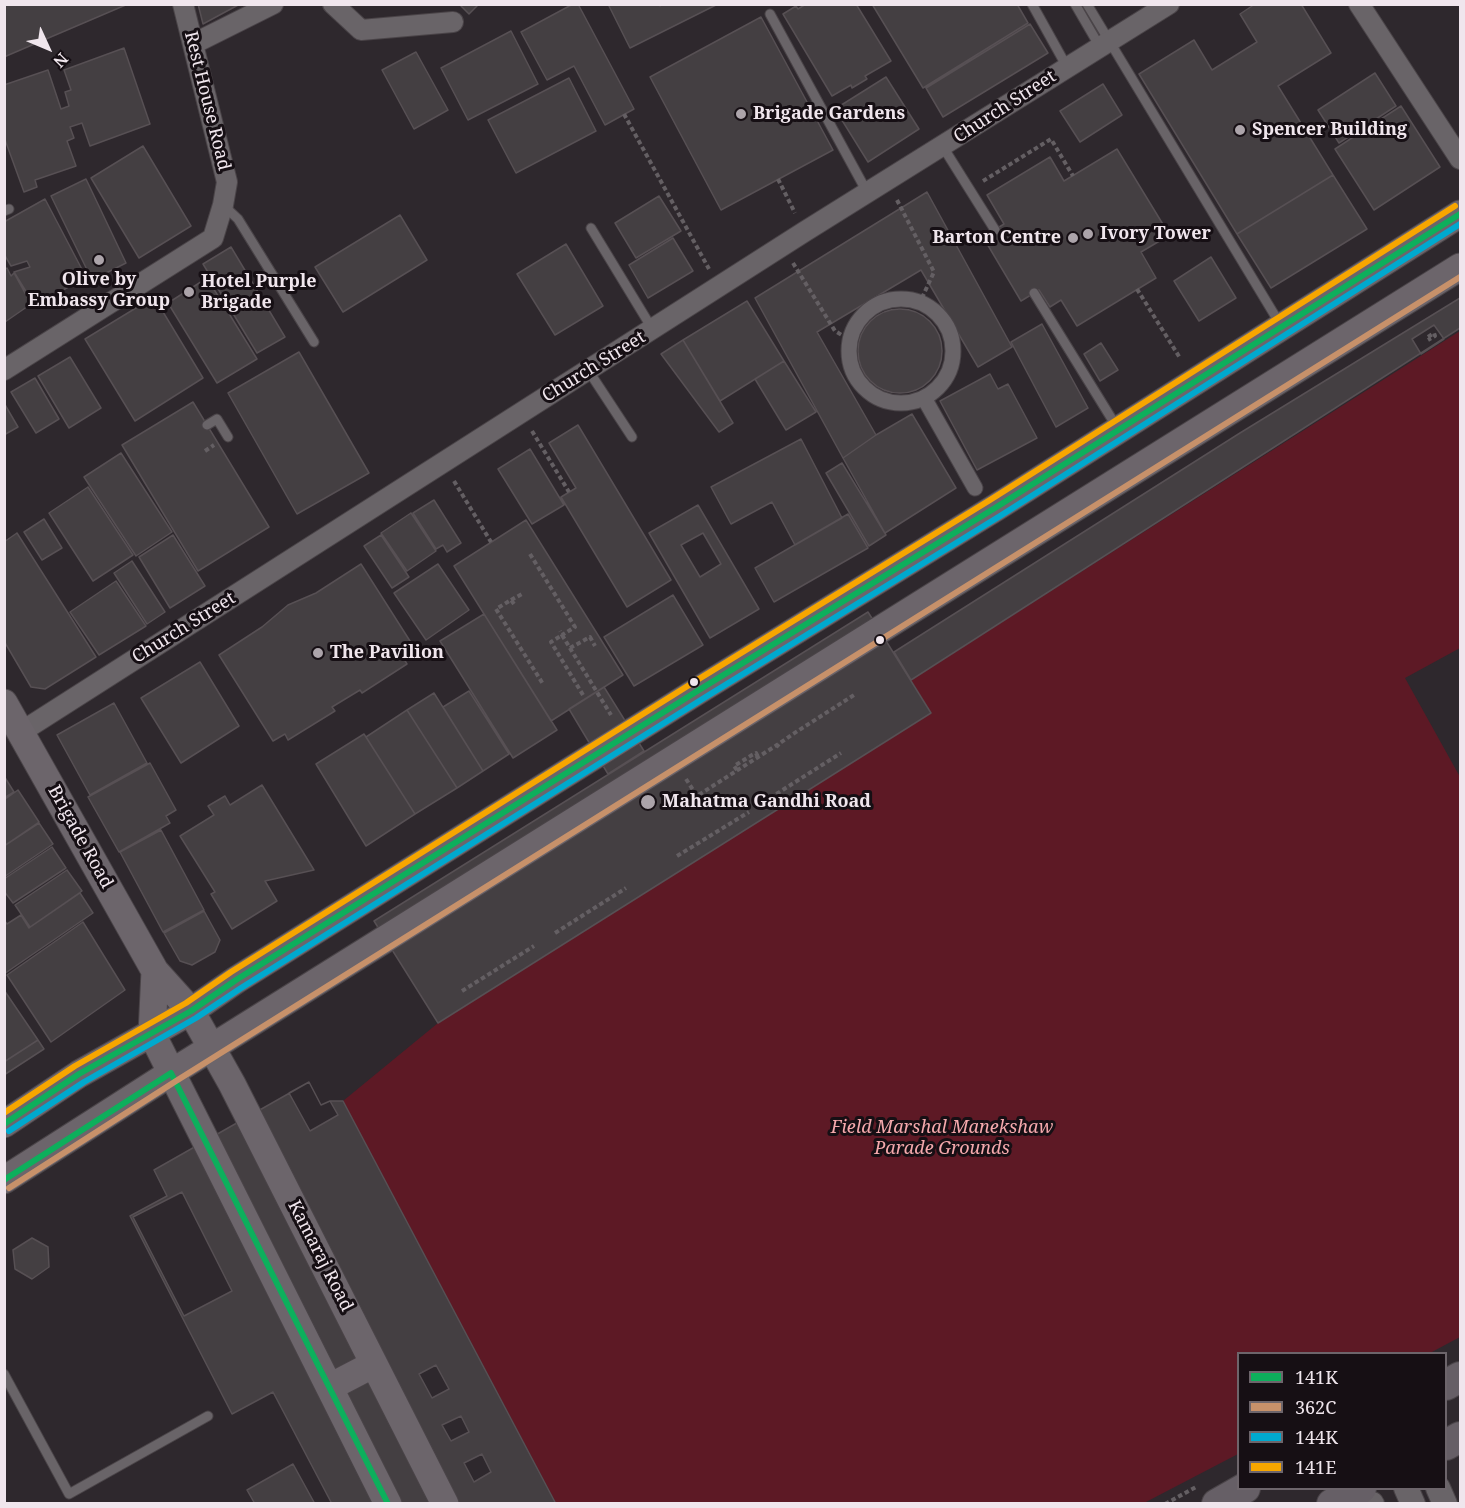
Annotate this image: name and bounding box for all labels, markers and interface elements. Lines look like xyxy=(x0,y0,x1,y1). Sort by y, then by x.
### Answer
north arrow xyxy=(18,18,78,78)
street label: Rest House Road xyxy=(179,29,235,173)
text: N xyxy=(49,48,73,73)
street label: Church Street xyxy=(950,66,1060,148)
place label: Brigade Gardens xyxy=(753,103,905,125)
marker: Brigade Gardens xyxy=(734,107,748,121)
place label: Spencer Building xyxy=(1252,119,1407,141)
marker: Spencer Building xyxy=(1233,123,1247,137)
place label: Ivory Tower xyxy=(1100,223,1211,245)
place label: Barton Centre xyxy=(932,227,1061,249)
marker: Ivory Tower xyxy=(1081,227,1095,241)
marker: Barton Centre xyxy=(1066,231,1080,245)
marker: Olive by Embassy Group xyxy=(92,253,106,267)
place label: Olive by Embassy Group xyxy=(28,269,170,312)
place label: Hotel Purple Brigade xyxy=(201,271,317,314)
marker: Hotel Purple Brigade xyxy=(182,285,196,299)
street label: Church Street xyxy=(538,327,650,407)
street label: Church Street xyxy=(128,588,240,668)
unlabelled marker xyxy=(874,634,886,646)
place label: The Pavilion xyxy=(330,642,444,664)
marker: The Pavilion xyxy=(311,646,325,660)
unlabelled marker xyxy=(688,676,700,688)
street label: Brigade Road xyxy=(43,782,117,892)
place label: Mahatma Gandhi Road xyxy=(662,791,871,813)
marker: Mahatma Gandhi Road xyxy=(639,793,657,811)
park label: Field Marshal Manekshaw Parade Grounds xyxy=(831,1117,1053,1160)
street label: Kamaraj Road xyxy=(283,1197,357,1315)
legend xyxy=(1237,1352,1447,1490)
text: 141K xyxy=(1295,1365,1338,1389)
text: 362C xyxy=(1295,1395,1336,1419)
text: 144K xyxy=(1295,1425,1338,1449)
text: 141E xyxy=(1295,1455,1336,1479)

